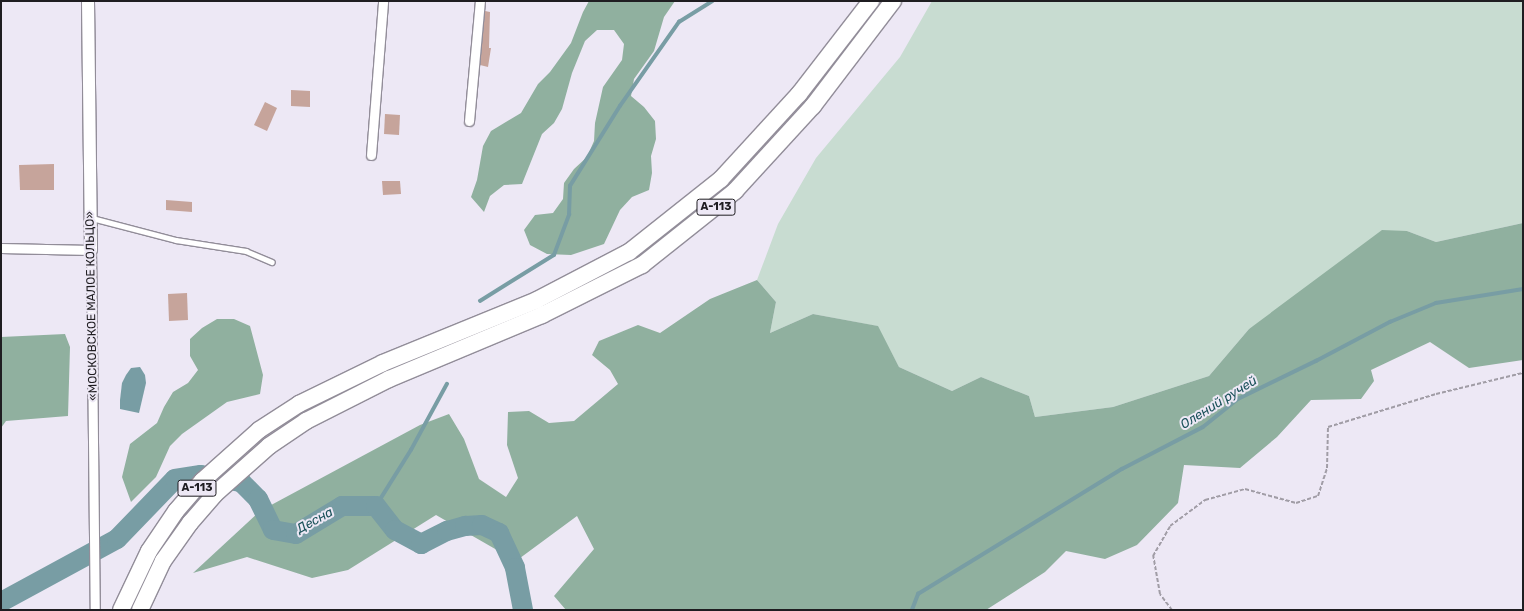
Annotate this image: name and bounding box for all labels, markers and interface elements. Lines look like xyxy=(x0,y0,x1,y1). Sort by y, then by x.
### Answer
road number: А-113 xyxy=(696,198,736,216)
street label: «МОСКОВСКОЕ МАЛОЕ КОЛЬЦО» xyxy=(83,211,101,401)
water label: Олений ручей xyxy=(1178,373,1260,433)
road number: А-113 xyxy=(177,479,217,497)
water label: Десна xyxy=(294,505,336,537)

